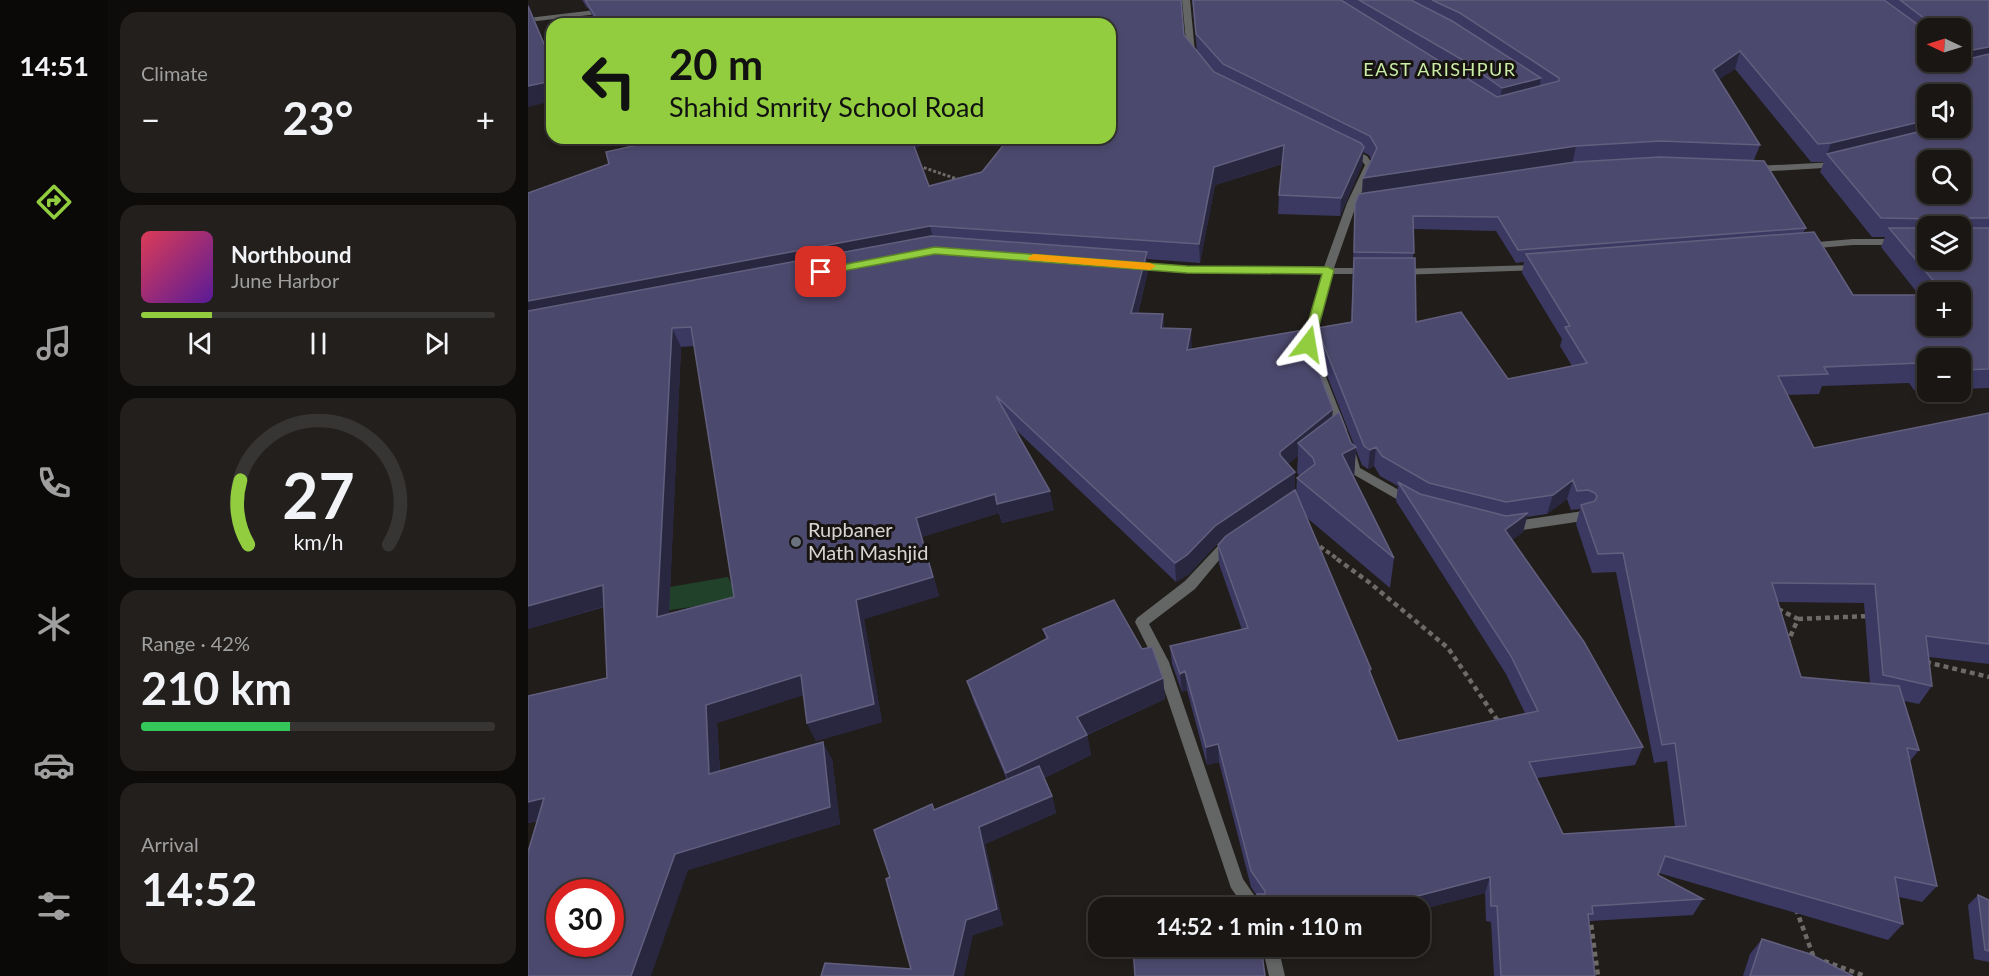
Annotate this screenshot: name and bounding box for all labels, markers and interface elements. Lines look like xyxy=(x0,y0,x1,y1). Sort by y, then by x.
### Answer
north arrow xyxy=(1917,18,1971,72)
map controls xyxy=(1917,18,1971,402)
text: 20 m xyxy=(669,39,763,89)
icon: left xyxy=(570,42,648,120)
text: 14:51 xyxy=(19,49,89,82)
district label: EAST ARISHPUR xyxy=(1363,58,1517,80)
text: Climate xyxy=(141,61,208,85)
button: sound xyxy=(1917,84,1971,138)
text: Shahid Smrity School Road xyxy=(669,90,985,123)
text: 23° xyxy=(283,91,353,145)
text: − xyxy=(141,99,160,139)
text: + xyxy=(476,99,495,139)
button: search xyxy=(1917,150,1971,204)
icon: directions xyxy=(33,181,75,223)
button: layers xyxy=(1917,216,1971,270)
text: Northbound xyxy=(231,241,351,268)
pin xyxy=(795,246,846,297)
icon: arrive xyxy=(804,255,837,288)
text: June Harbor xyxy=(231,268,339,292)
button: + xyxy=(1917,282,1971,336)
position arrow xyxy=(1276,312,1340,376)
icon: music xyxy=(33,322,75,364)
icon: previous xyxy=(184,327,217,360)
icon: pause xyxy=(302,327,335,360)
icon: next xyxy=(420,327,453,360)
button: − xyxy=(1917,348,1971,402)
text: 27 xyxy=(282,457,354,532)
icon: phone xyxy=(33,462,75,504)
place label: Rupbaner Math Mashjid xyxy=(808,517,928,564)
text: km/h xyxy=(293,529,343,555)
marker: Rupbaner Math Mashjid xyxy=(789,535,803,549)
icon: climate xyxy=(33,603,75,645)
text: Range · 42% xyxy=(141,631,250,655)
text: 210 km xyxy=(141,661,292,715)
icon: car xyxy=(33,744,75,786)
text: Arrival xyxy=(141,832,199,856)
text: 14:52 xyxy=(141,862,257,916)
speed limit sign: 30 xyxy=(546,879,624,957)
icon: filters xyxy=(33,885,75,927)
text: 14:52 · 1 min · 110 m xyxy=(1156,913,1362,940)

